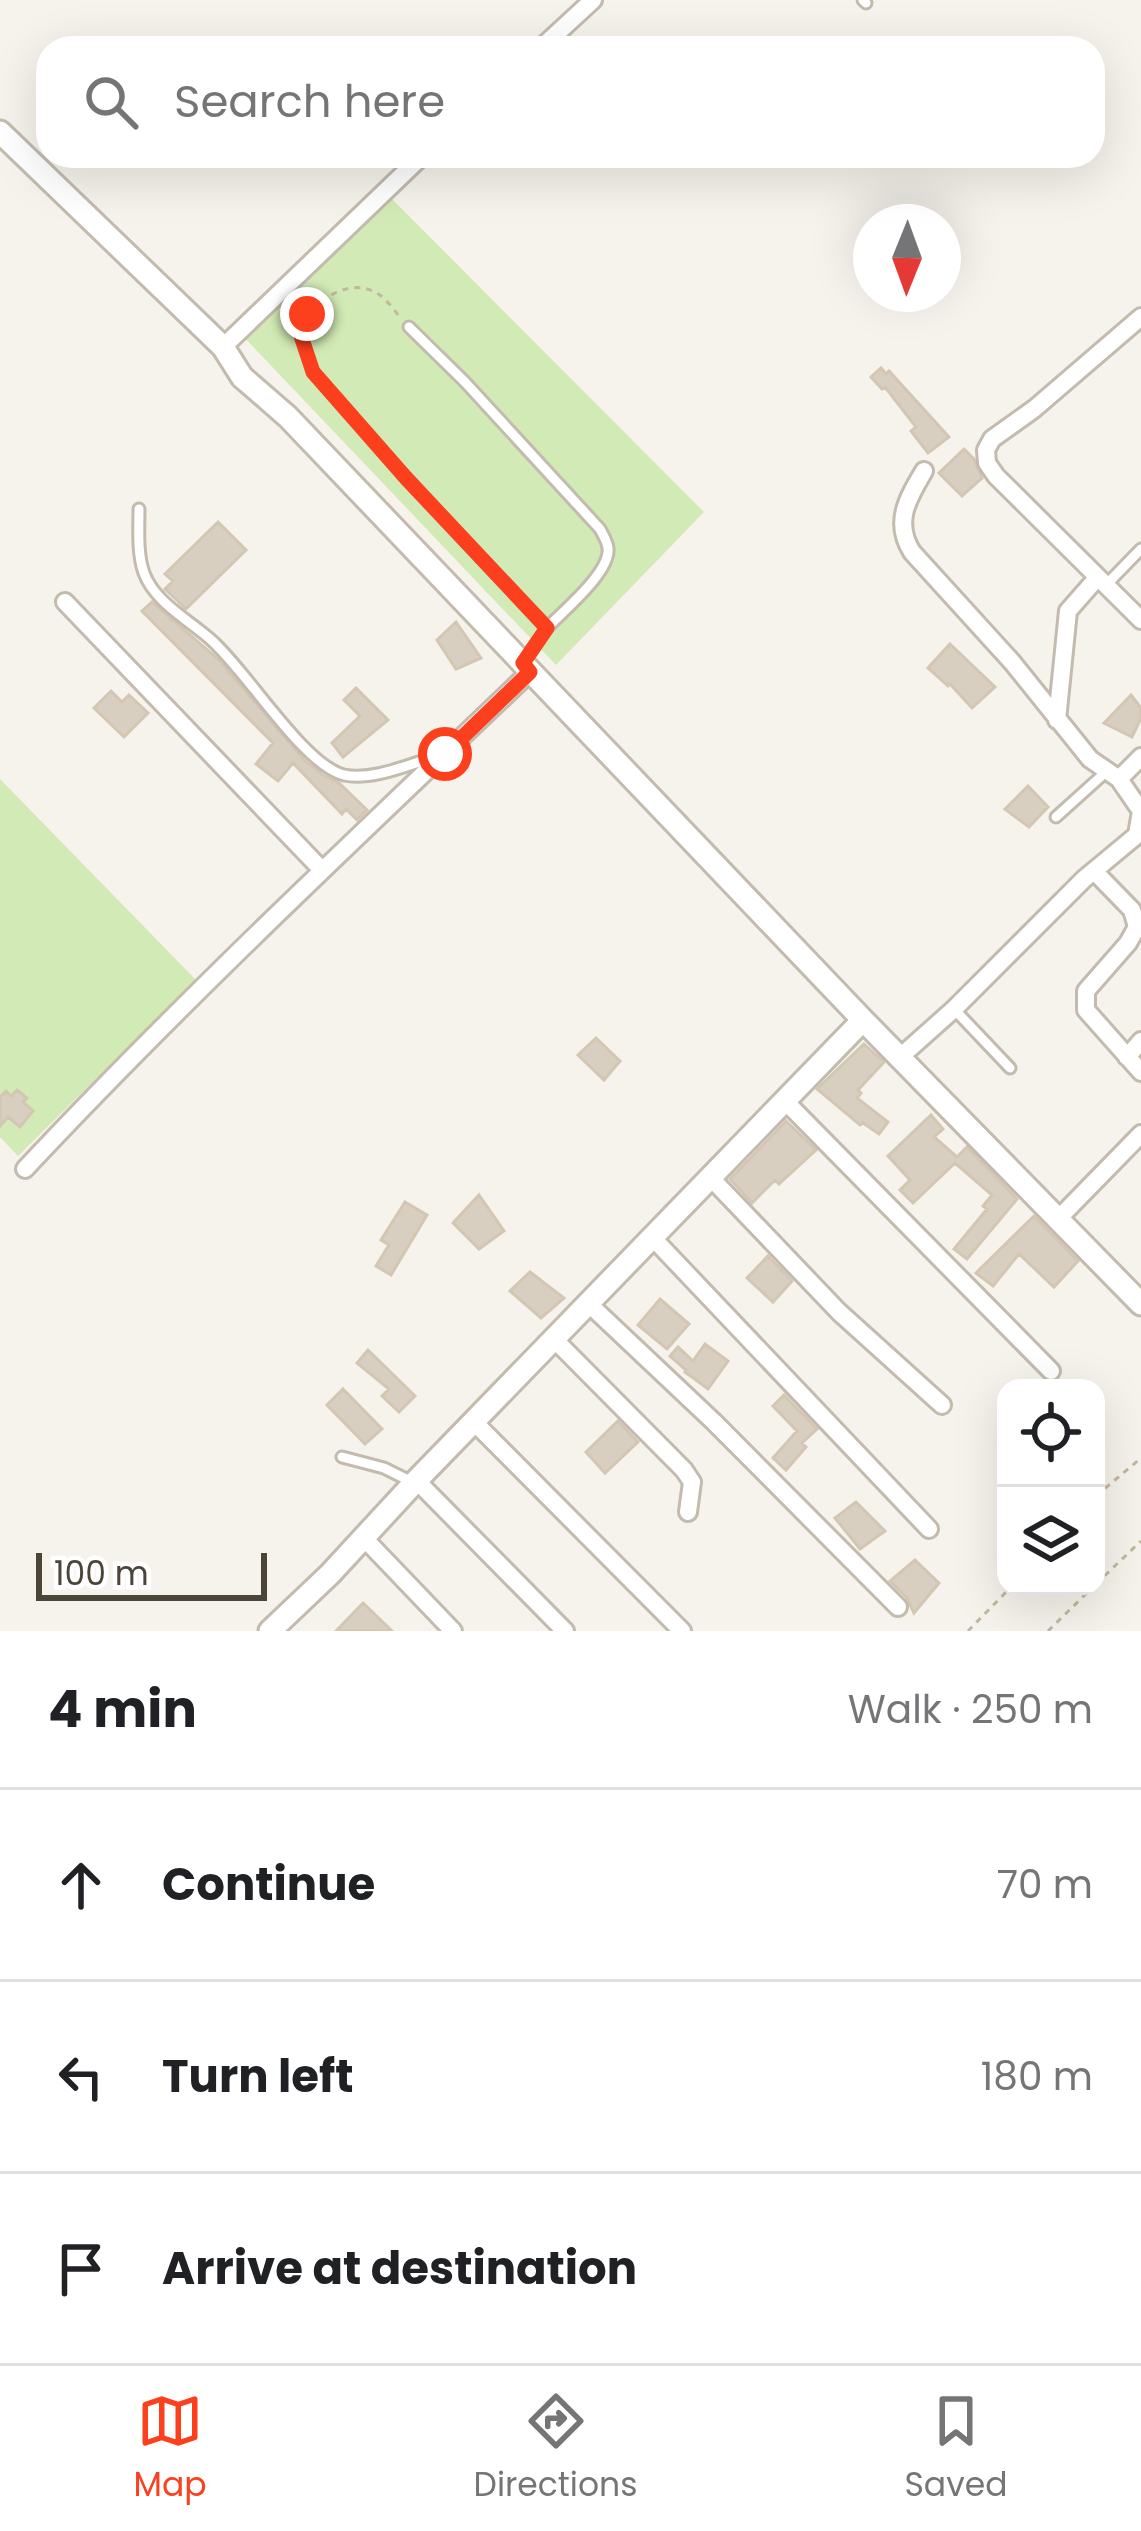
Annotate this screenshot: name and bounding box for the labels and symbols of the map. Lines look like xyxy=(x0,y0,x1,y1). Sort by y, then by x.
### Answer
north arrow xyxy=(853,204,961,312)
route end xyxy=(280,287,334,341)
route start xyxy=(418,727,472,781)
scale bar xyxy=(36,1547,267,1600)

